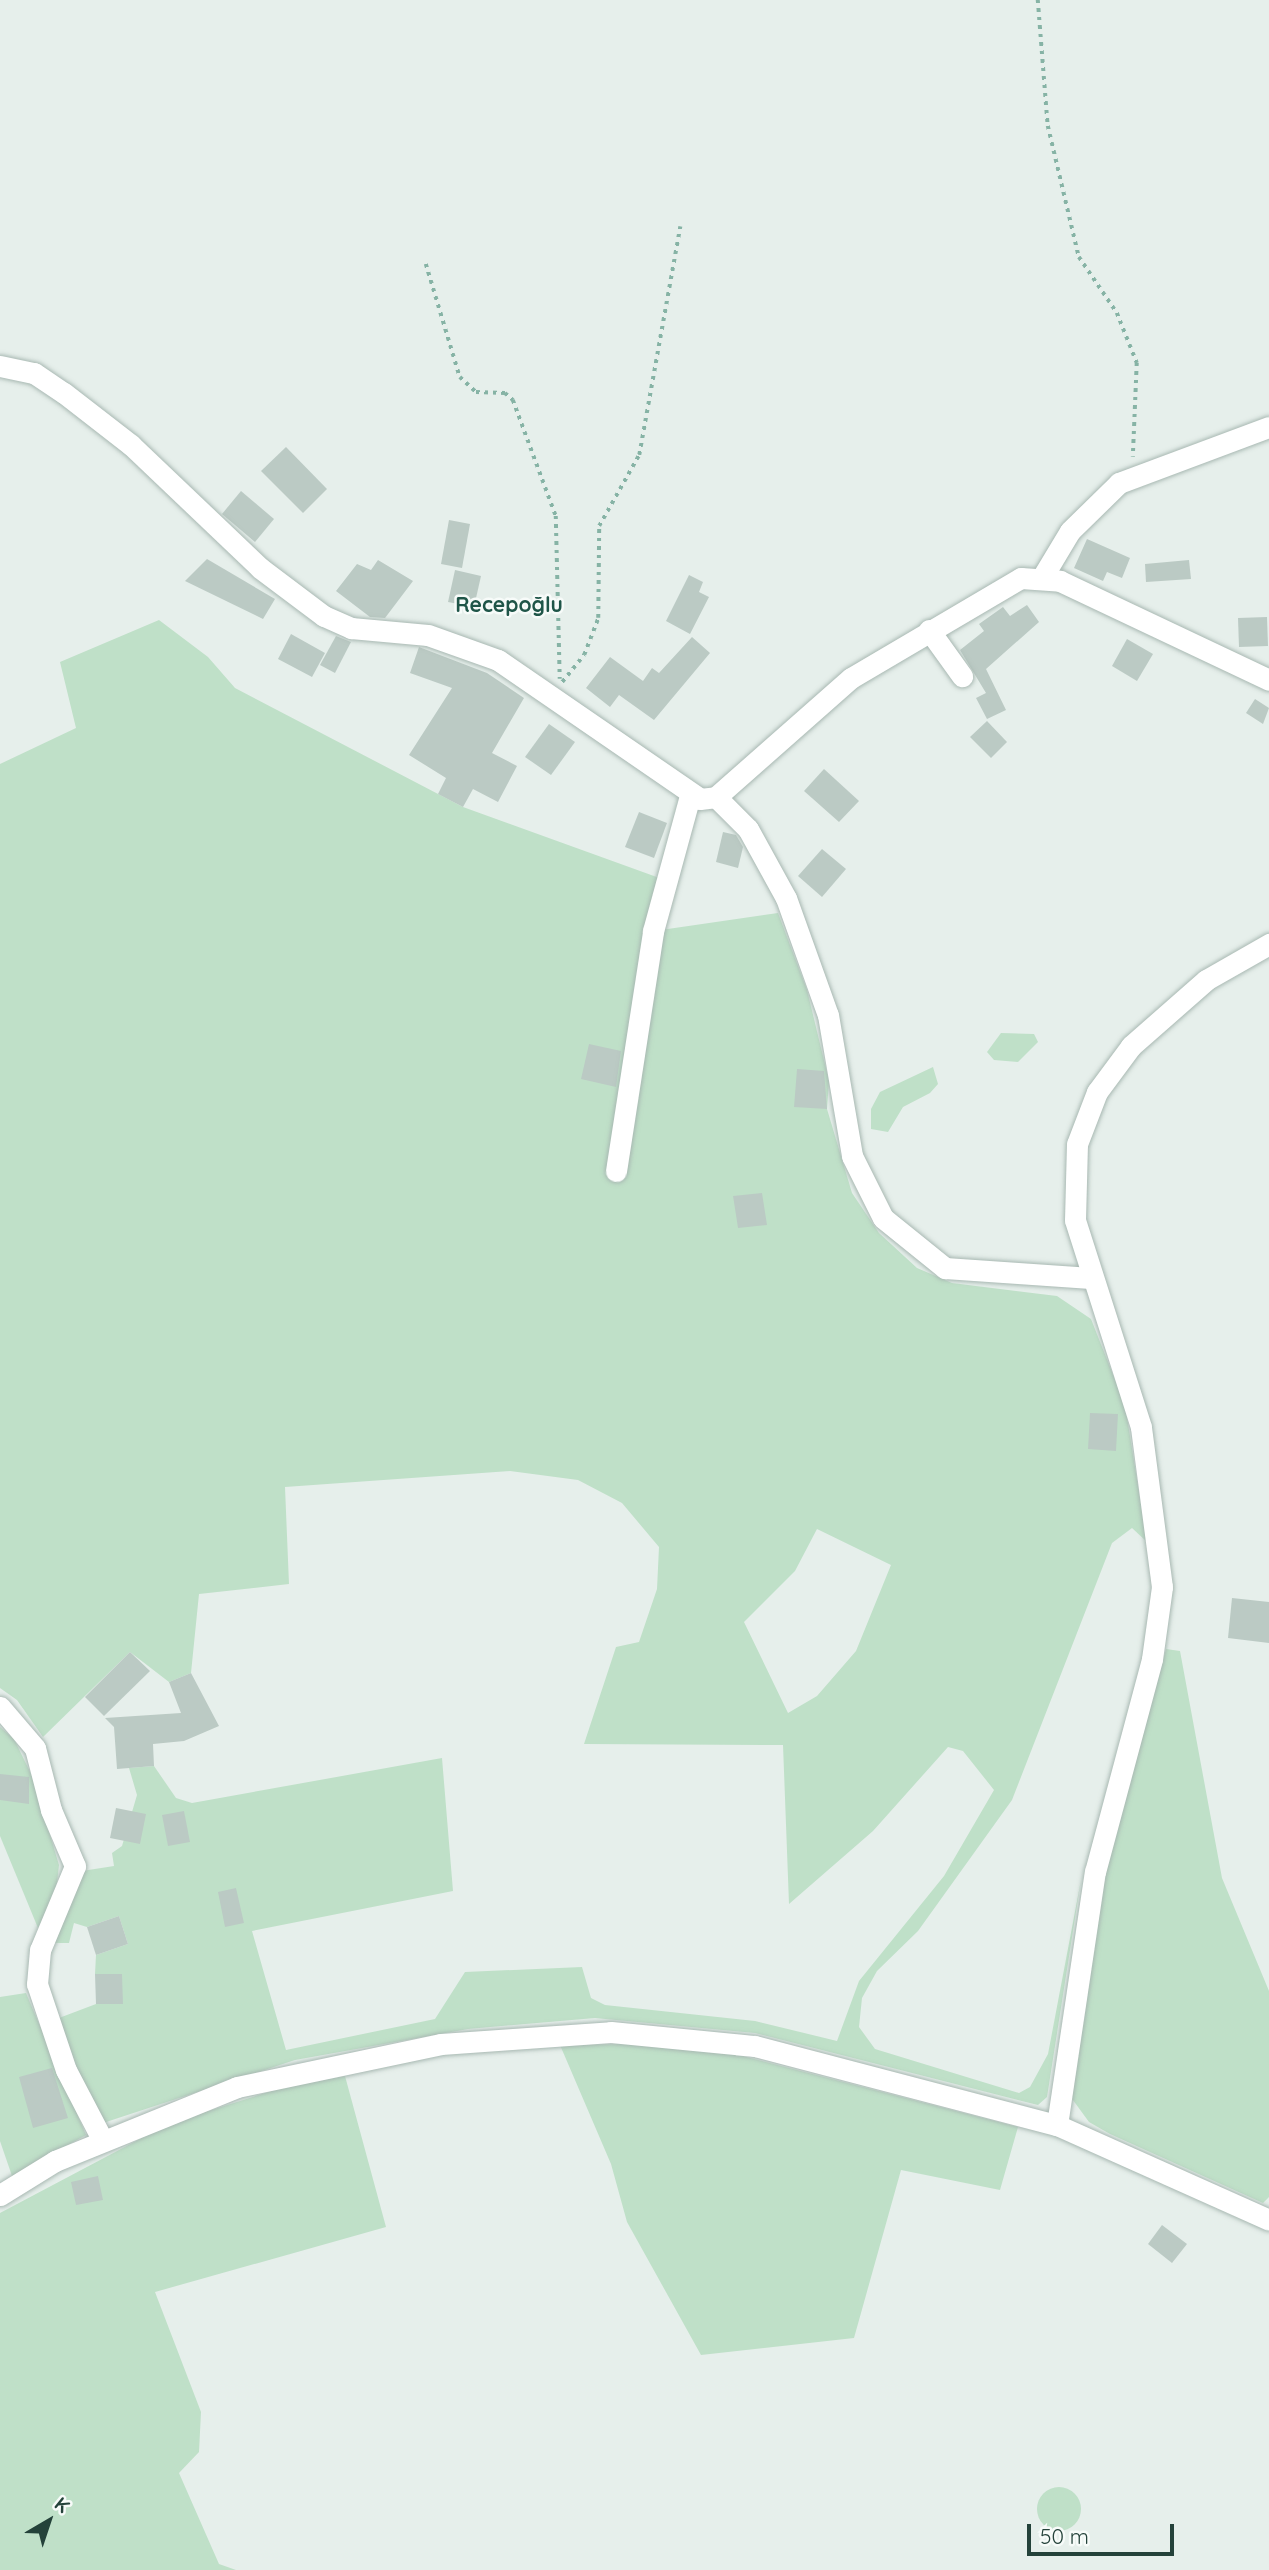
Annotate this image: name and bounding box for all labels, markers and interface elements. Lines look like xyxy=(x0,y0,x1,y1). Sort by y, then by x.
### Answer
district label: Recepoğlu xyxy=(455,591,563,617)
north arrow xyxy=(14,2486,84,2556)
text: K xyxy=(50,2491,75,2518)
scale bar xyxy=(1031,2510,1178,2554)
text: 50 m xyxy=(1040,2523,1089,2549)

